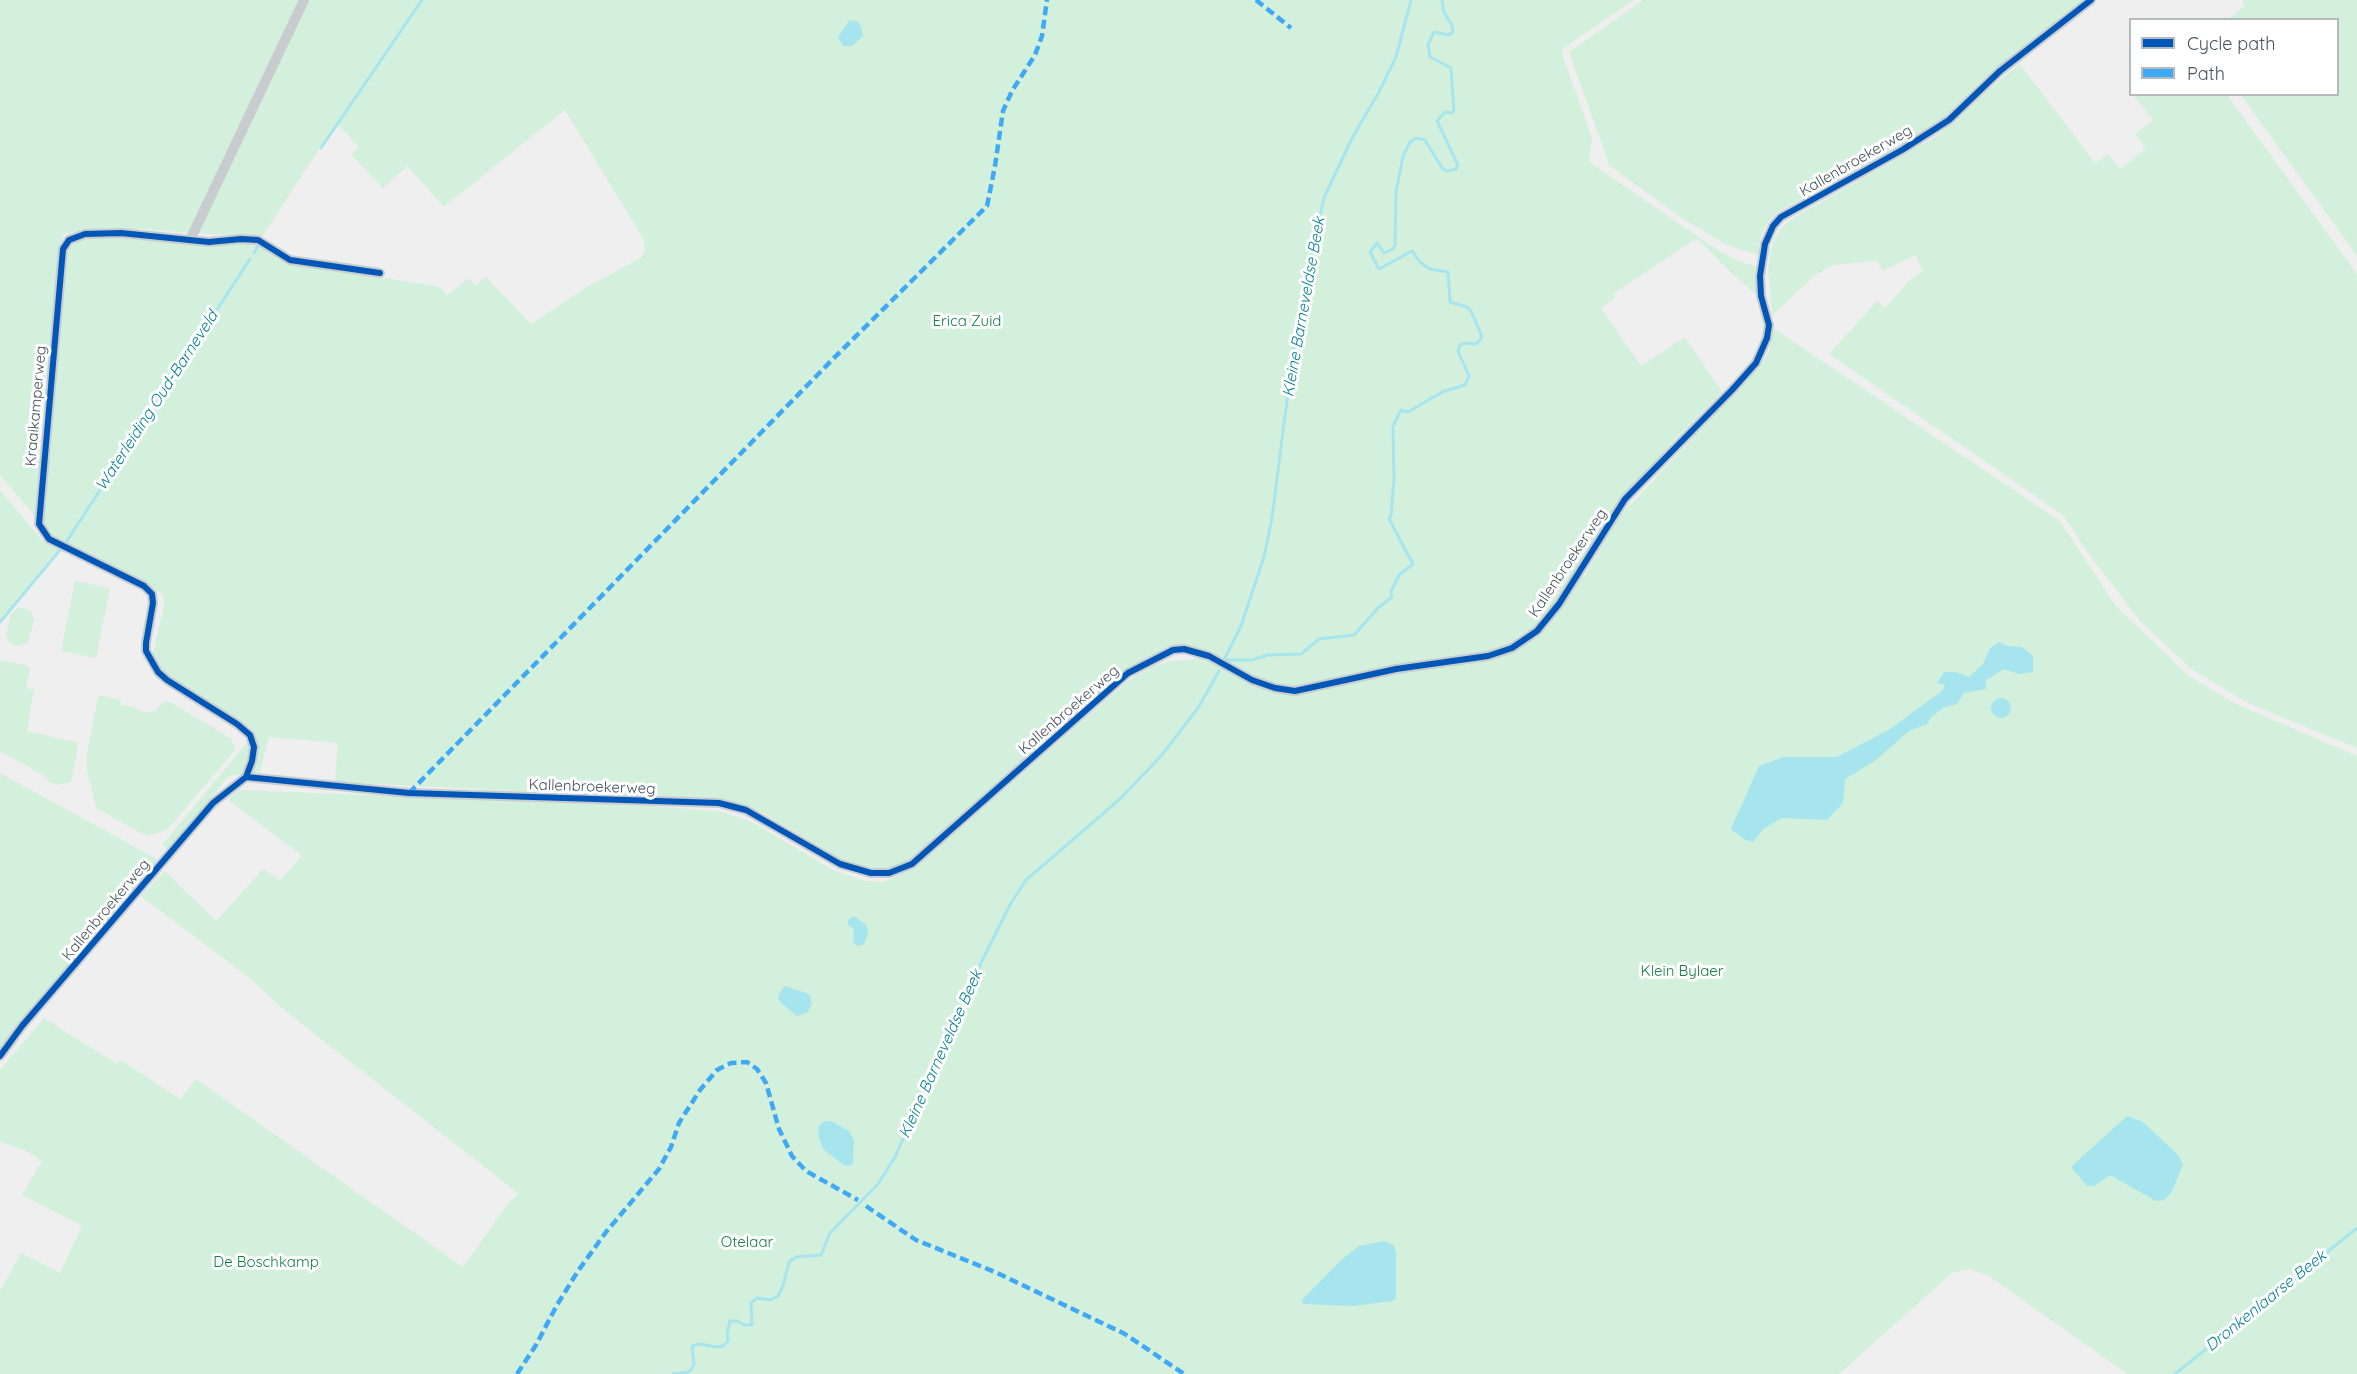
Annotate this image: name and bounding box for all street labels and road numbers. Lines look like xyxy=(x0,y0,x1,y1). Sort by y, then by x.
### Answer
street label: Kallenbroekerweg xyxy=(1797,121,1915,201)
street label: Kraaikamperweg xyxy=(22,345,50,467)
street label: Kallenbroekerweg xyxy=(1525,505,1611,621)
street label: Kallenbroekerweg xyxy=(1015,662,1123,758)
street label: Kallenbroekerweg xyxy=(528,776,656,798)
street label: Kallenbroekerweg xyxy=(58,856,154,964)

